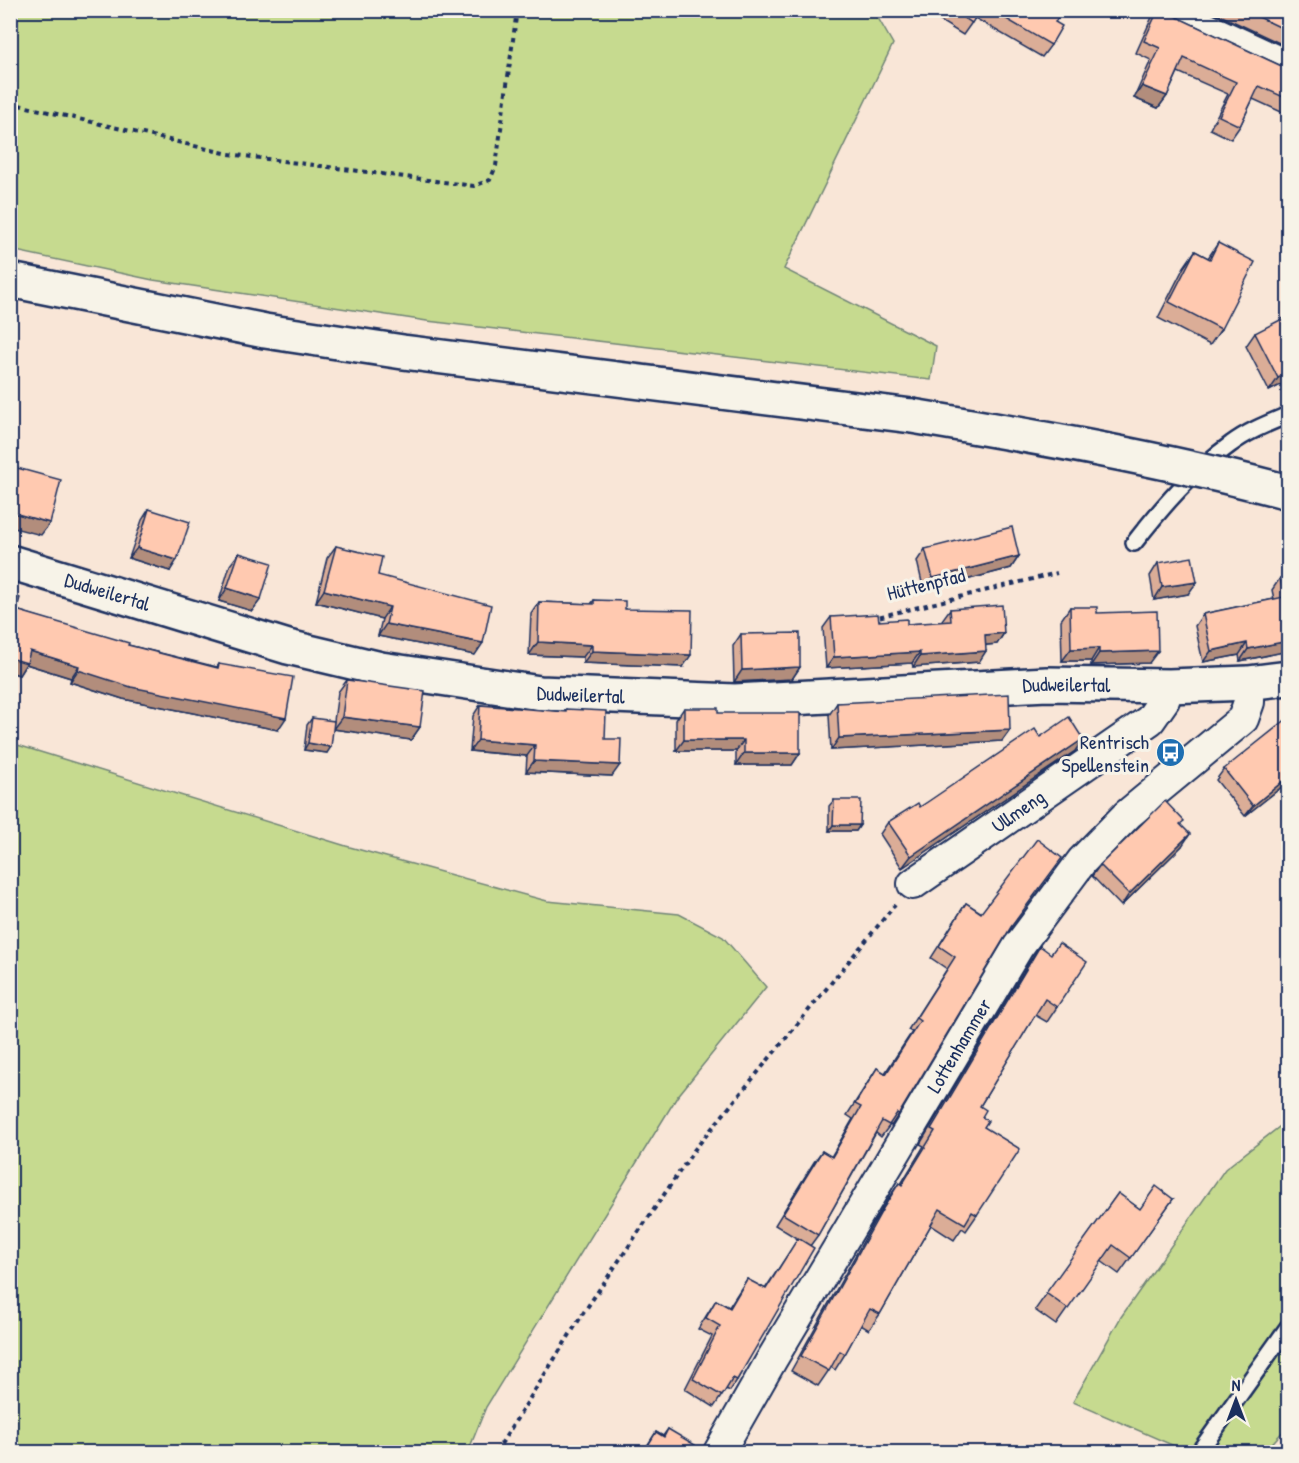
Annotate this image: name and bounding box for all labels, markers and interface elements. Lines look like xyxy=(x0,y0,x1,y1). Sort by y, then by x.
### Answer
street label: Hüttenpfad xyxy=(884,561,968,606)
street label: Dudweilertal xyxy=(62,566,154,617)
street label: Dudweilertal xyxy=(1022,670,1111,698)
street label: Dudweilertal xyxy=(536,679,626,709)
place label: Rentrisch Spellenstein xyxy=(1062,728,1149,778)
bus stop icon: Rentrisch Spellenstein xyxy=(1154,737,1186,769)
street label: Ullmeng xyxy=(986,783,1050,839)
street label: Lottenhammer xyxy=(920,993,997,1098)
north arrow xyxy=(1206,1370,1266,1430)
text: N xyxy=(1232,1374,1241,1396)

